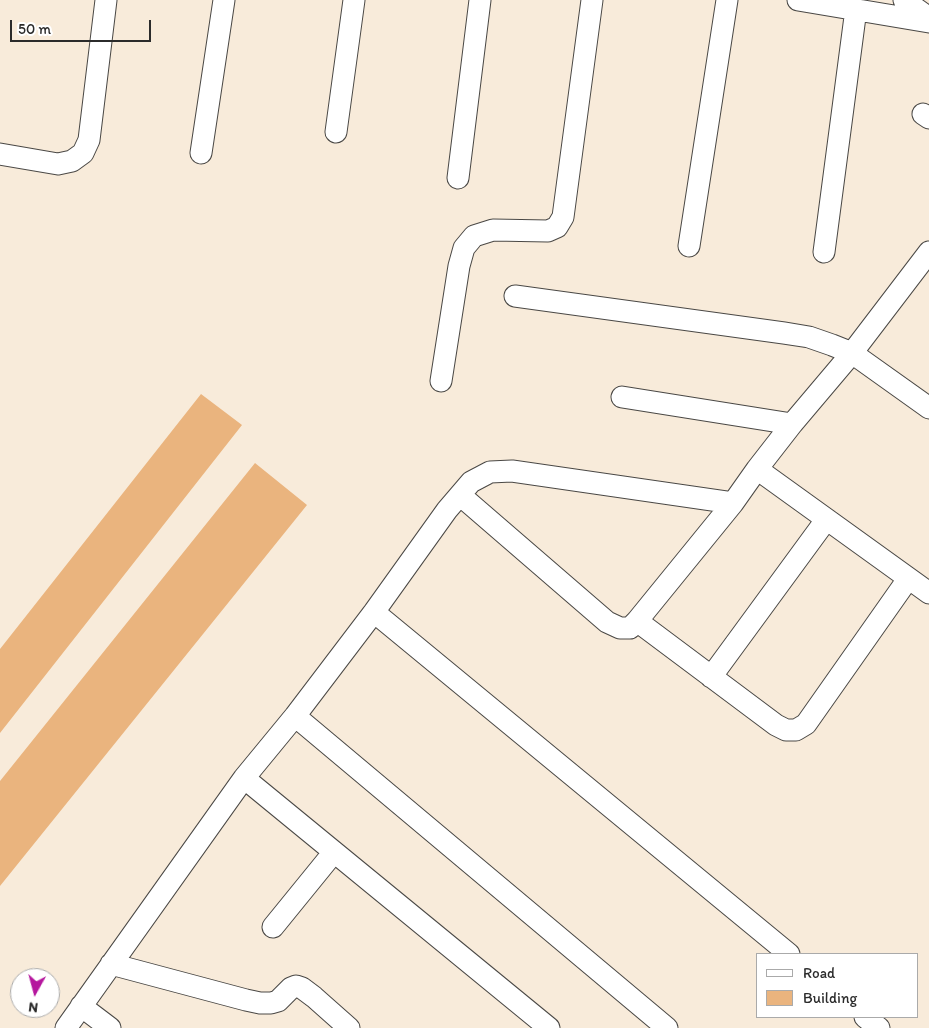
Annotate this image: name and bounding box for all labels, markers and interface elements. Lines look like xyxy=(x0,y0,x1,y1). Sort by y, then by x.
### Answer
scale bar xyxy=(12,10,154,42)
text: 50 m xyxy=(18,20,51,38)
legend xyxy=(756,953,919,1018)
text: Road xyxy=(803,964,835,982)
north arrow xyxy=(10,968,60,1018)
text: Building xyxy=(803,989,857,1007)
text: N xyxy=(28,998,39,1016)

